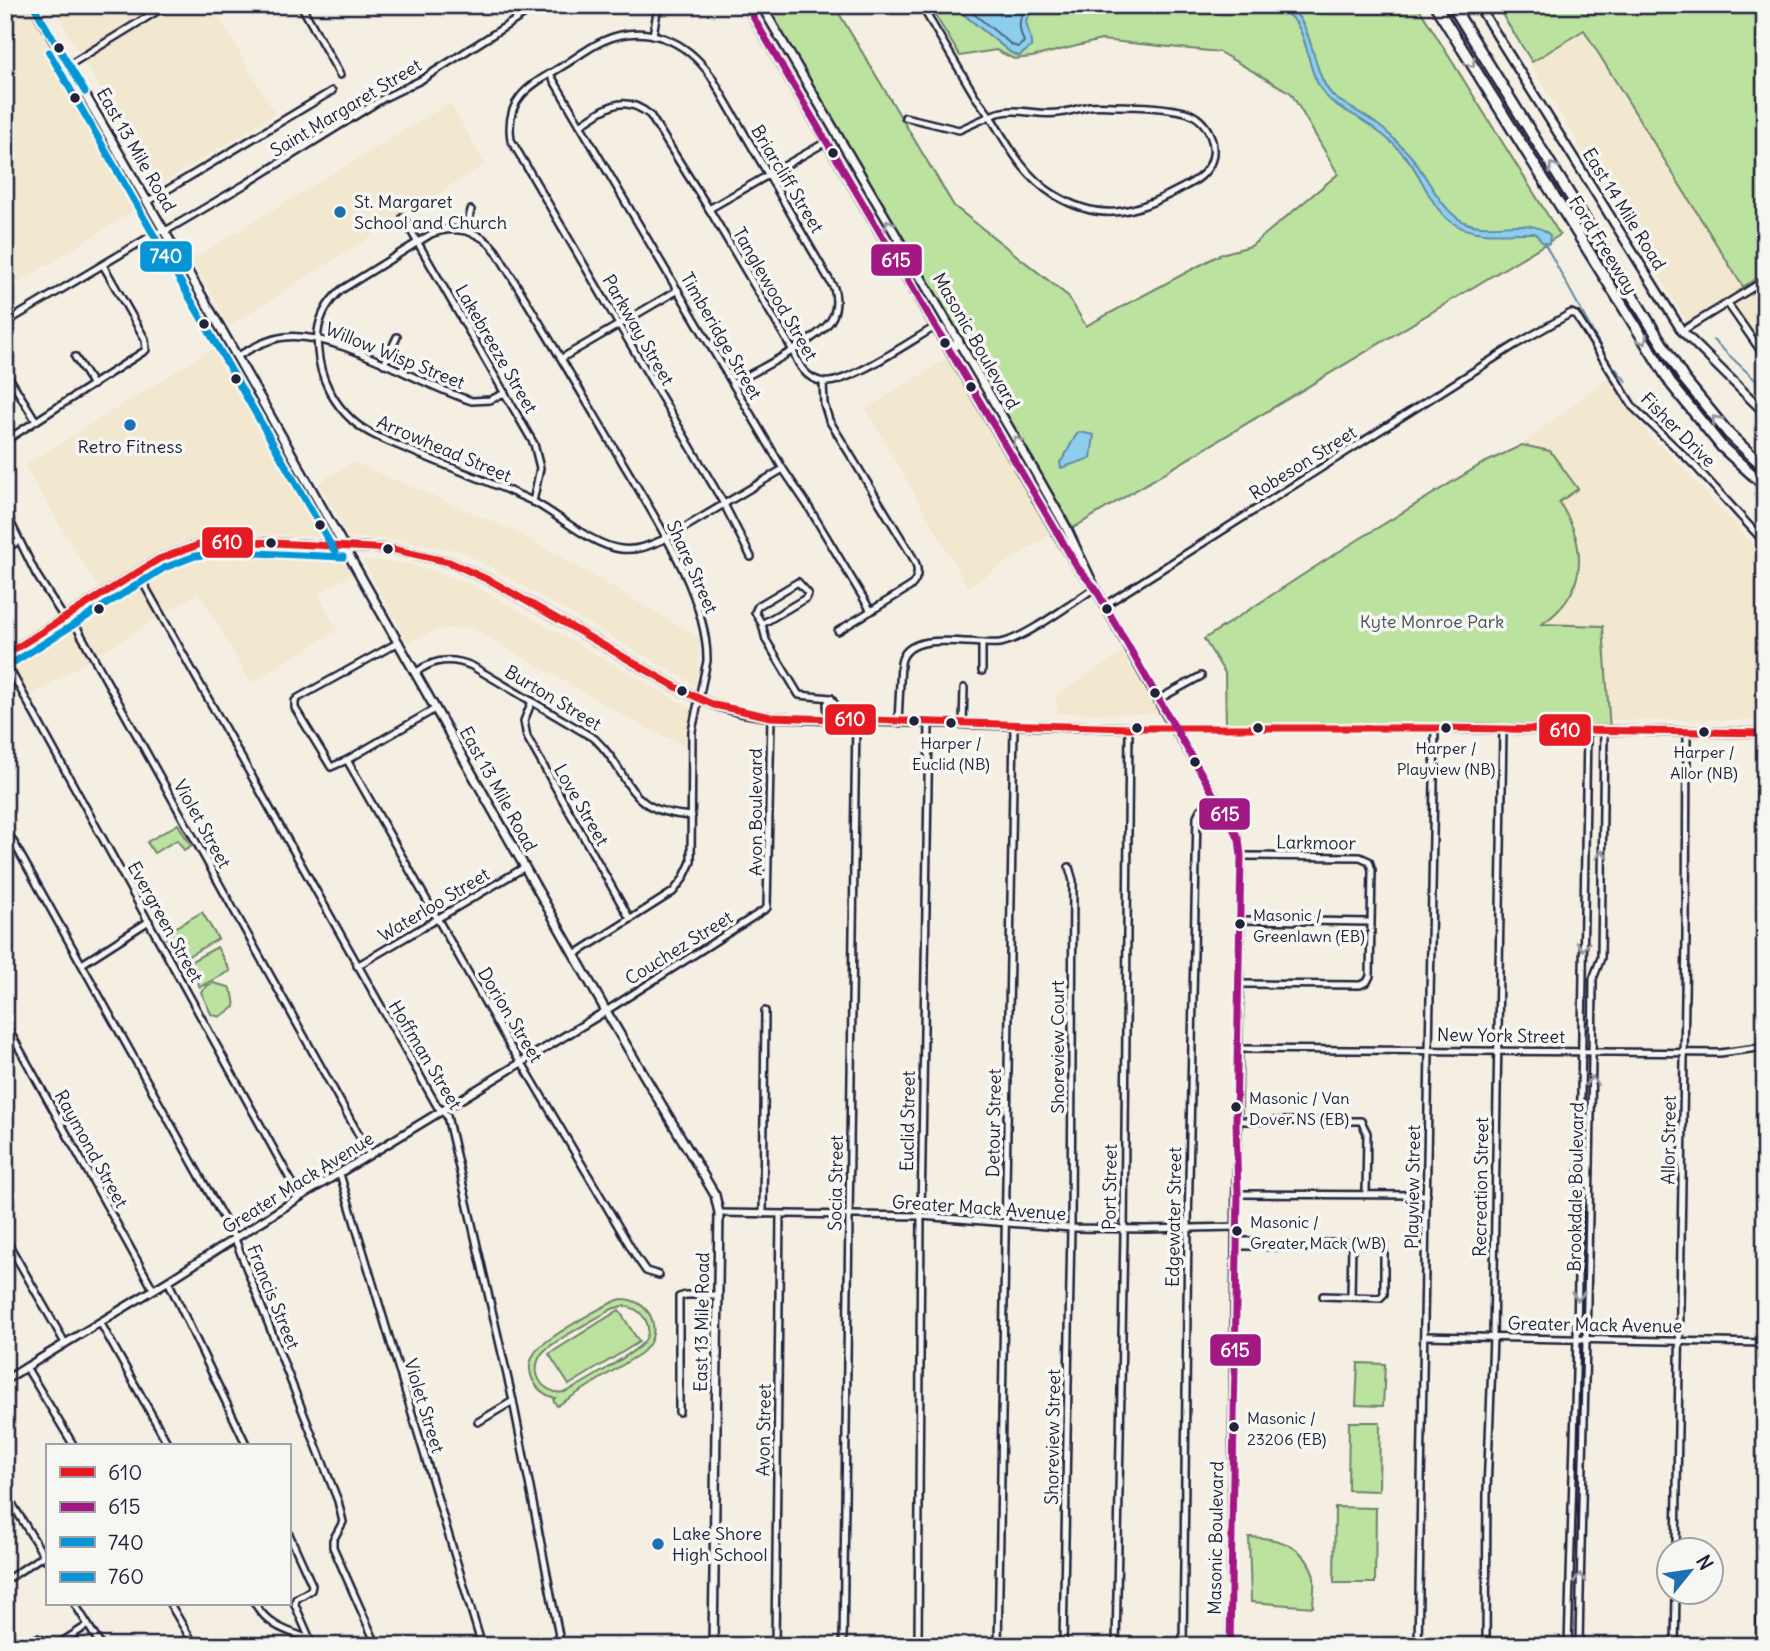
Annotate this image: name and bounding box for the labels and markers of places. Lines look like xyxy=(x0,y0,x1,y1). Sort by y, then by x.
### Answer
unlabelled marker xyxy=(52,41,66,55)
unlabelled marker xyxy=(68,91,82,105)
unlabelled marker xyxy=(826,146,840,160)
place label: St. Margaret School and Church xyxy=(354,190,507,234)
marker: St. Margaret School and Church xyxy=(332,204,348,220)
unlabelled marker xyxy=(197,317,211,331)
unlabelled marker xyxy=(938,336,952,350)
unlabelled marker xyxy=(229,372,243,386)
unlabelled marker xyxy=(964,380,978,394)
marker: Retro Fitness xyxy=(122,417,138,433)
place label: Retro Fitness xyxy=(77,435,183,458)
unlabelled marker xyxy=(313,518,327,532)
unlabelled marker xyxy=(264,536,278,550)
unlabelled marker xyxy=(381,542,395,556)
unlabelled marker xyxy=(92,602,106,616)
unlabelled marker xyxy=(1100,602,1114,616)
unlabelled marker xyxy=(675,684,689,698)
unlabelled marker xyxy=(1148,686,1162,700)
unlabelled marker xyxy=(907,714,921,728)
marker: Harper / Euclid (NB) xyxy=(944,716,958,730)
unlabelled marker xyxy=(1130,721,1144,735)
unlabelled marker xyxy=(1251,721,1265,735)
marker: Harper / Playview (NB) xyxy=(1439,721,1453,735)
marker: Harper / Allor (NB) xyxy=(1697,725,1711,739)
place label: Harper / Euclid (NB) xyxy=(912,733,990,774)
place label: Harper / Playview (NB) xyxy=(1397,738,1495,779)
place label: Harper / Allor (NB) xyxy=(1670,742,1738,783)
unlabelled marker xyxy=(1188,755,1202,769)
place label: Masonic / Greenlawn (EB) xyxy=(1253,905,1365,946)
marker: Masonic / Greenlawn (EB) xyxy=(1233,917,1247,931)
place label: Masonic / Van Dover NS (EB) xyxy=(1249,1088,1349,1129)
marker: Masonic / Van Dover NS (EB) xyxy=(1229,1100,1243,1114)
place label: Masonic / Greater Mack (WB) xyxy=(1250,1212,1386,1253)
marker: Masonic / Greater Mack (WB) xyxy=(1230,1224,1244,1238)
place label: Masonic / 23206 (EB) xyxy=(1247,1408,1327,1449)
marker: Masonic / 23206 (EB) xyxy=(1227,1420,1241,1434)
place label: Lake Shore High School xyxy=(672,1522,768,1566)
marker: Lake Shore High School xyxy=(650,1536,666,1552)

